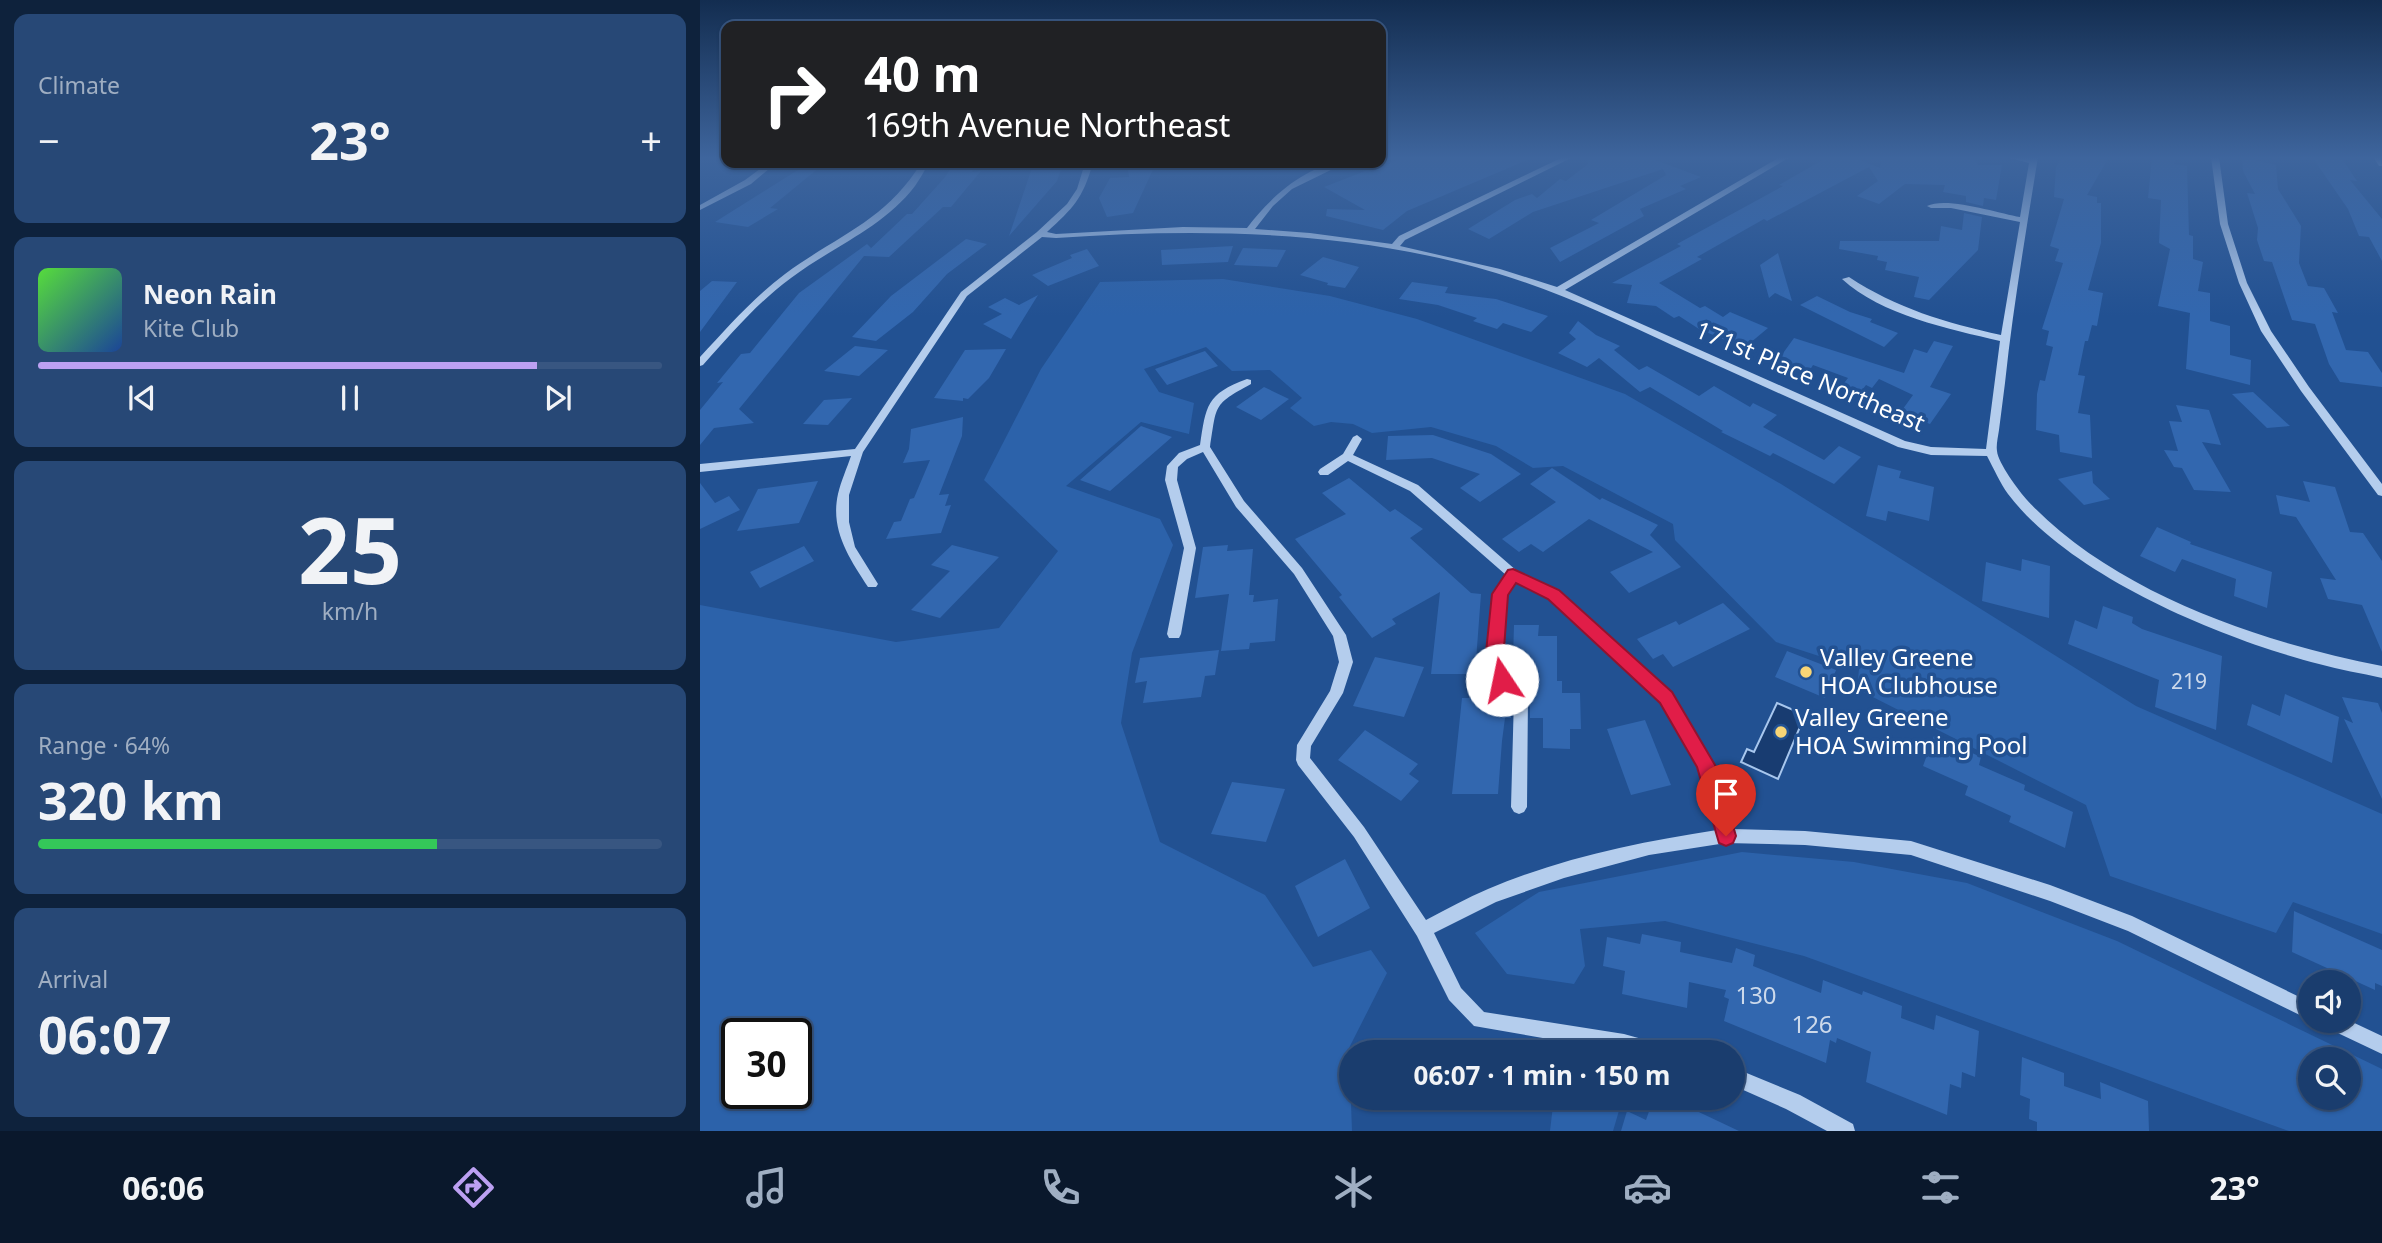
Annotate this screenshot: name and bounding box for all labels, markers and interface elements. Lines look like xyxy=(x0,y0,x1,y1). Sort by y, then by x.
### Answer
text: 40 m xyxy=(864,40,981,106)
icon: right xyxy=(749,49,840,140)
text: Climate xyxy=(38,69,120,101)
text: 169th Avenue Northeast xyxy=(864,103,1230,146)
text: 23° xyxy=(309,104,391,175)
text: − xyxy=(38,114,60,166)
text: + xyxy=(640,114,662,166)
text: Neon Rain xyxy=(143,276,277,312)
text: Kite Club xyxy=(143,312,239,344)
street label: 171st Place Northeast xyxy=(1691,312,1931,439)
icon: previous xyxy=(123,379,161,417)
icon: pause xyxy=(331,379,369,417)
icon: next xyxy=(539,379,577,417)
text: 25 xyxy=(298,487,402,611)
text: km/h xyxy=(322,595,378,627)
place label: Valley Greene HOA Clubhouse xyxy=(1820,640,1998,701)
position arrow xyxy=(1465,643,1539,717)
marker: Valley Greene HOA Clubhouse xyxy=(1798,664,1814,680)
house number: 219 xyxy=(2171,667,2207,695)
place label: Valley Greene HOA Swimming Pool xyxy=(1795,700,2028,761)
marker: Valley Greene HOA Swimming Pool xyxy=(1773,724,1789,740)
text: Range · 64% xyxy=(38,729,170,761)
text: 320 km xyxy=(38,764,224,835)
pin xyxy=(1696,764,1756,836)
icon: arrive xyxy=(1707,775,1745,813)
text: Arrival xyxy=(38,963,108,995)
map controls xyxy=(2298,970,2361,1110)
button: sound xyxy=(2298,970,2361,1033)
house number: 130 xyxy=(1735,978,1777,1011)
text: 06:07 xyxy=(38,998,172,1069)
house number: 126 xyxy=(1791,1007,1833,1040)
speed limit sign: 30 xyxy=(721,1018,812,1109)
button: search xyxy=(2298,1047,2361,1110)
text: 06:07 · 1 min · 150 m xyxy=(1414,1057,1670,1093)
icon: directions xyxy=(449,1163,498,1212)
icon: music xyxy=(742,1163,791,1212)
icon: phone xyxy=(1036,1163,1085,1212)
icon: climate xyxy=(1329,1163,1378,1212)
icon: car xyxy=(1623,1163,1672,1212)
icon: filters xyxy=(1916,1163,1965,1212)
text: 06:06 xyxy=(122,1166,204,1209)
text: 23° xyxy=(2210,1166,2260,1209)

